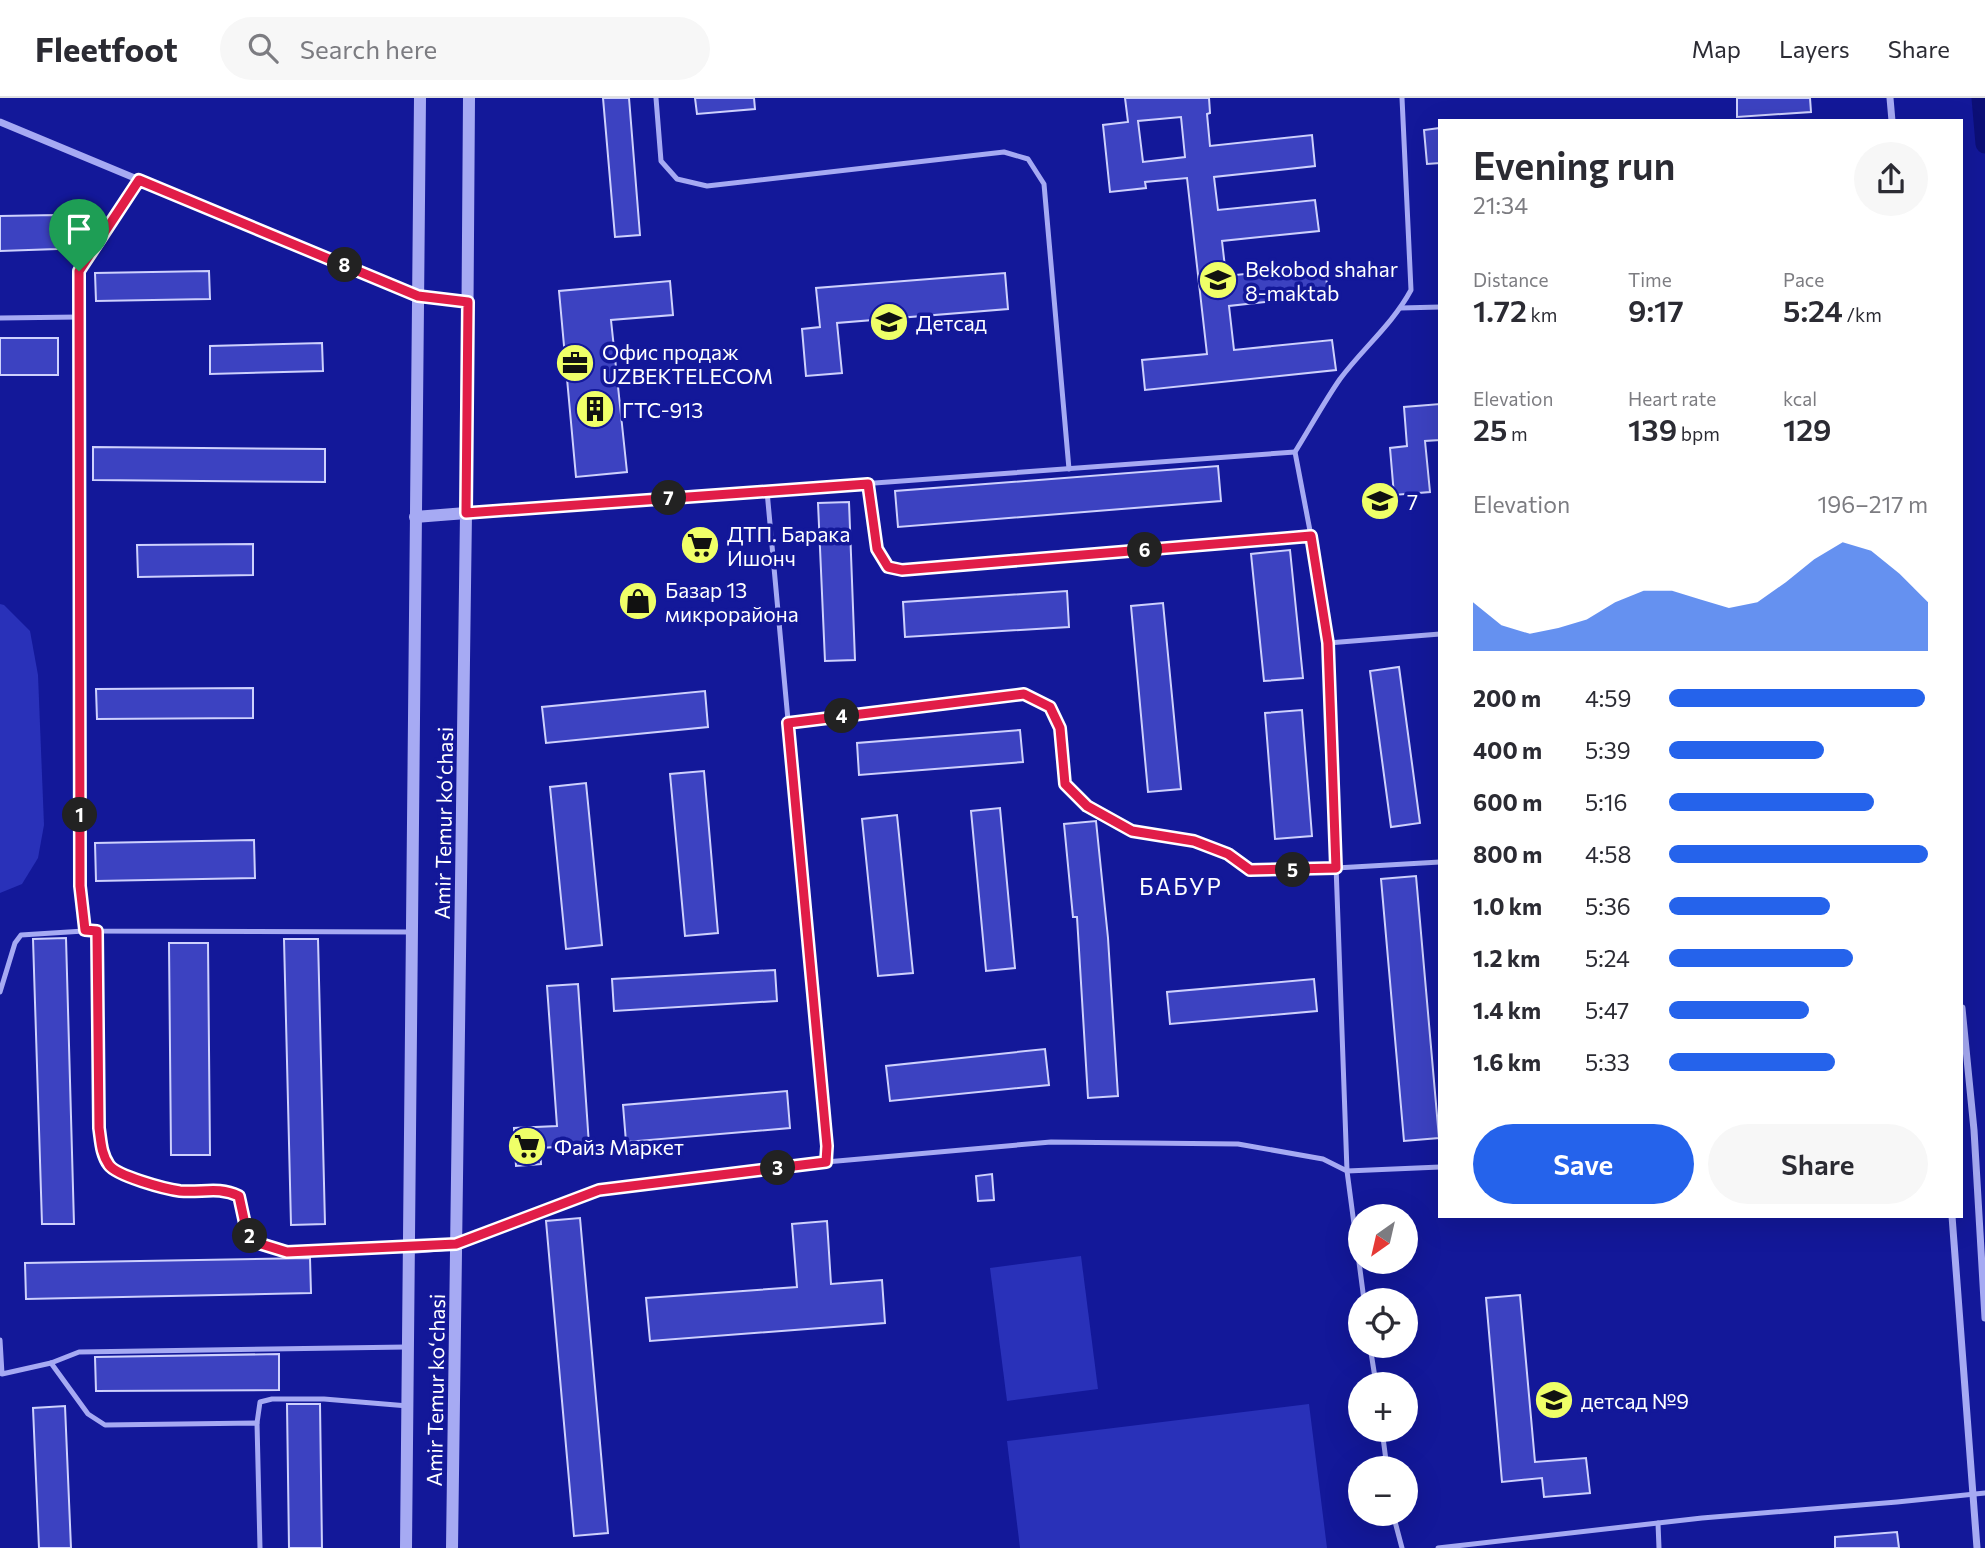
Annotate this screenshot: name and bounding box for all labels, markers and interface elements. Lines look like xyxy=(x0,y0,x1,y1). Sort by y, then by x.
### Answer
search box xyxy=(220,17,710,80)
text: Fleetfoot xyxy=(35,28,178,69)
icon: search xyxy=(244,29,282,67)
text: Search here xyxy=(300,33,437,64)
text: Map xyxy=(1692,34,1741,63)
text: Layers xyxy=(1779,34,1850,63)
text: Share xyxy=(1888,34,1950,63)
text: Evening run xyxy=(1473,141,1676,188)
button: share xyxy=(1854,142,1928,216)
text: 21:34 xyxy=(1473,191,1528,219)
pin xyxy=(49,199,109,271)
icon: arrive xyxy=(60,210,98,248)
pin: 8 xyxy=(328,248,362,282)
text: 8 xyxy=(339,253,350,276)
place label: Bekobod shahar 8-maktab xyxy=(1245,256,1398,305)
school or university icon: Bekobod shahar 8-maktab xyxy=(1197,259,1239,301)
text: Distance xyxy=(1473,268,1549,291)
text: Time xyxy=(1628,268,1672,291)
text: Pace xyxy=(1783,268,1824,291)
text: 1.72 xyxy=(1473,291,1527,328)
text: 9:17 xyxy=(1628,291,1684,328)
text: 5:24 xyxy=(1783,291,1843,328)
school or university icon: Детсад xyxy=(868,301,910,343)
text: km xyxy=(1527,303,1557,326)
text: /km xyxy=(1843,303,1882,326)
place label: Детсад xyxy=(916,310,987,335)
place label: Офис продаж UZBEKTELECOM xyxy=(602,339,773,388)
office icon: Офис продаж UZBEKTELECOM xyxy=(554,342,596,384)
text: Elevation xyxy=(1473,387,1553,410)
text: Heart rate xyxy=(1628,387,1716,410)
text: kcal xyxy=(1783,387,1817,410)
building icon: ГТС-913 xyxy=(574,388,616,430)
place label: ГТС-913 xyxy=(622,397,703,422)
text: 25 xyxy=(1473,410,1507,447)
text: 139 xyxy=(1628,410,1677,447)
text: 129 xyxy=(1783,410,1832,447)
text: m xyxy=(1507,422,1528,445)
text: bpm xyxy=(1677,422,1720,445)
pin: 7 xyxy=(652,480,686,516)
school or university icon: 7 xyxy=(1359,480,1401,522)
text: 7 xyxy=(663,486,674,509)
place label: 7 xyxy=(1407,489,1418,514)
text: Elevation xyxy=(1473,490,1570,518)
text: 196–217 m xyxy=(1817,490,1928,518)
place label: ДТП. Барака Ишонч xyxy=(727,521,850,570)
supermarket icon: ДТП. Барака Ишонч xyxy=(679,524,721,566)
pin: 6 xyxy=(1128,532,1162,568)
text: 6 xyxy=(1139,538,1150,561)
place label: Базар 13 микрорайона xyxy=(665,577,799,626)
shop icon: Базар 13 микрорайона xyxy=(617,580,659,622)
text: 200 m xyxy=(1473,684,1541,712)
text: 4:59 xyxy=(1585,684,1631,712)
pin: 4 xyxy=(824,698,860,734)
text: 4 xyxy=(836,704,847,727)
street label: Amir Temur koʻchasi xyxy=(429,726,457,920)
text: 400 m xyxy=(1473,736,1542,764)
text: 5:39 xyxy=(1585,736,1631,764)
text: 600 m xyxy=(1473,788,1542,816)
text: 5:16 xyxy=(1585,788,1627,816)
pin: 1 xyxy=(62,798,98,832)
text: 1 xyxy=(75,803,84,826)
text: 800 m xyxy=(1473,840,1542,868)
text: 4:58 xyxy=(1585,840,1631,868)
pin: 5 xyxy=(1276,852,1310,888)
text: 5 xyxy=(1287,858,1298,881)
district label: БАБУР xyxy=(1139,872,1223,900)
text: 1.0 km xyxy=(1473,892,1542,920)
text: 5:36 xyxy=(1585,892,1631,920)
text: 1.2 km xyxy=(1473,944,1540,972)
text: 5:24 xyxy=(1585,944,1630,972)
text: 1.4 km xyxy=(1473,996,1541,1024)
text: 5:47 xyxy=(1585,996,1629,1024)
text: 1.6 km xyxy=(1473,1048,1541,1076)
text: 5:33 xyxy=(1585,1048,1630,1076)
button: Save xyxy=(1473,1124,1694,1204)
button: Share xyxy=(1708,1124,1928,1204)
supermarket icon: Файз Маркет xyxy=(506,1125,548,1167)
place label: Файз Маркет xyxy=(554,1134,684,1159)
pin: 3 xyxy=(760,1150,796,1186)
text: 3 xyxy=(772,1156,783,1179)
north arrow xyxy=(1348,1204,1418,1274)
map controls xyxy=(1348,1204,1418,1526)
pin: 2 xyxy=(232,1218,268,1254)
text: 2 xyxy=(244,1224,255,1247)
button: locate xyxy=(1348,1288,1418,1358)
street label: Amir Temur koʻchasi xyxy=(421,1293,449,1487)
button: + xyxy=(1348,1372,1418,1442)
school or university icon: детсад №9 xyxy=(1533,1379,1575,1421)
place label: детсад №9 xyxy=(1581,1388,1689,1413)
button: − xyxy=(1348,1456,1418,1526)

